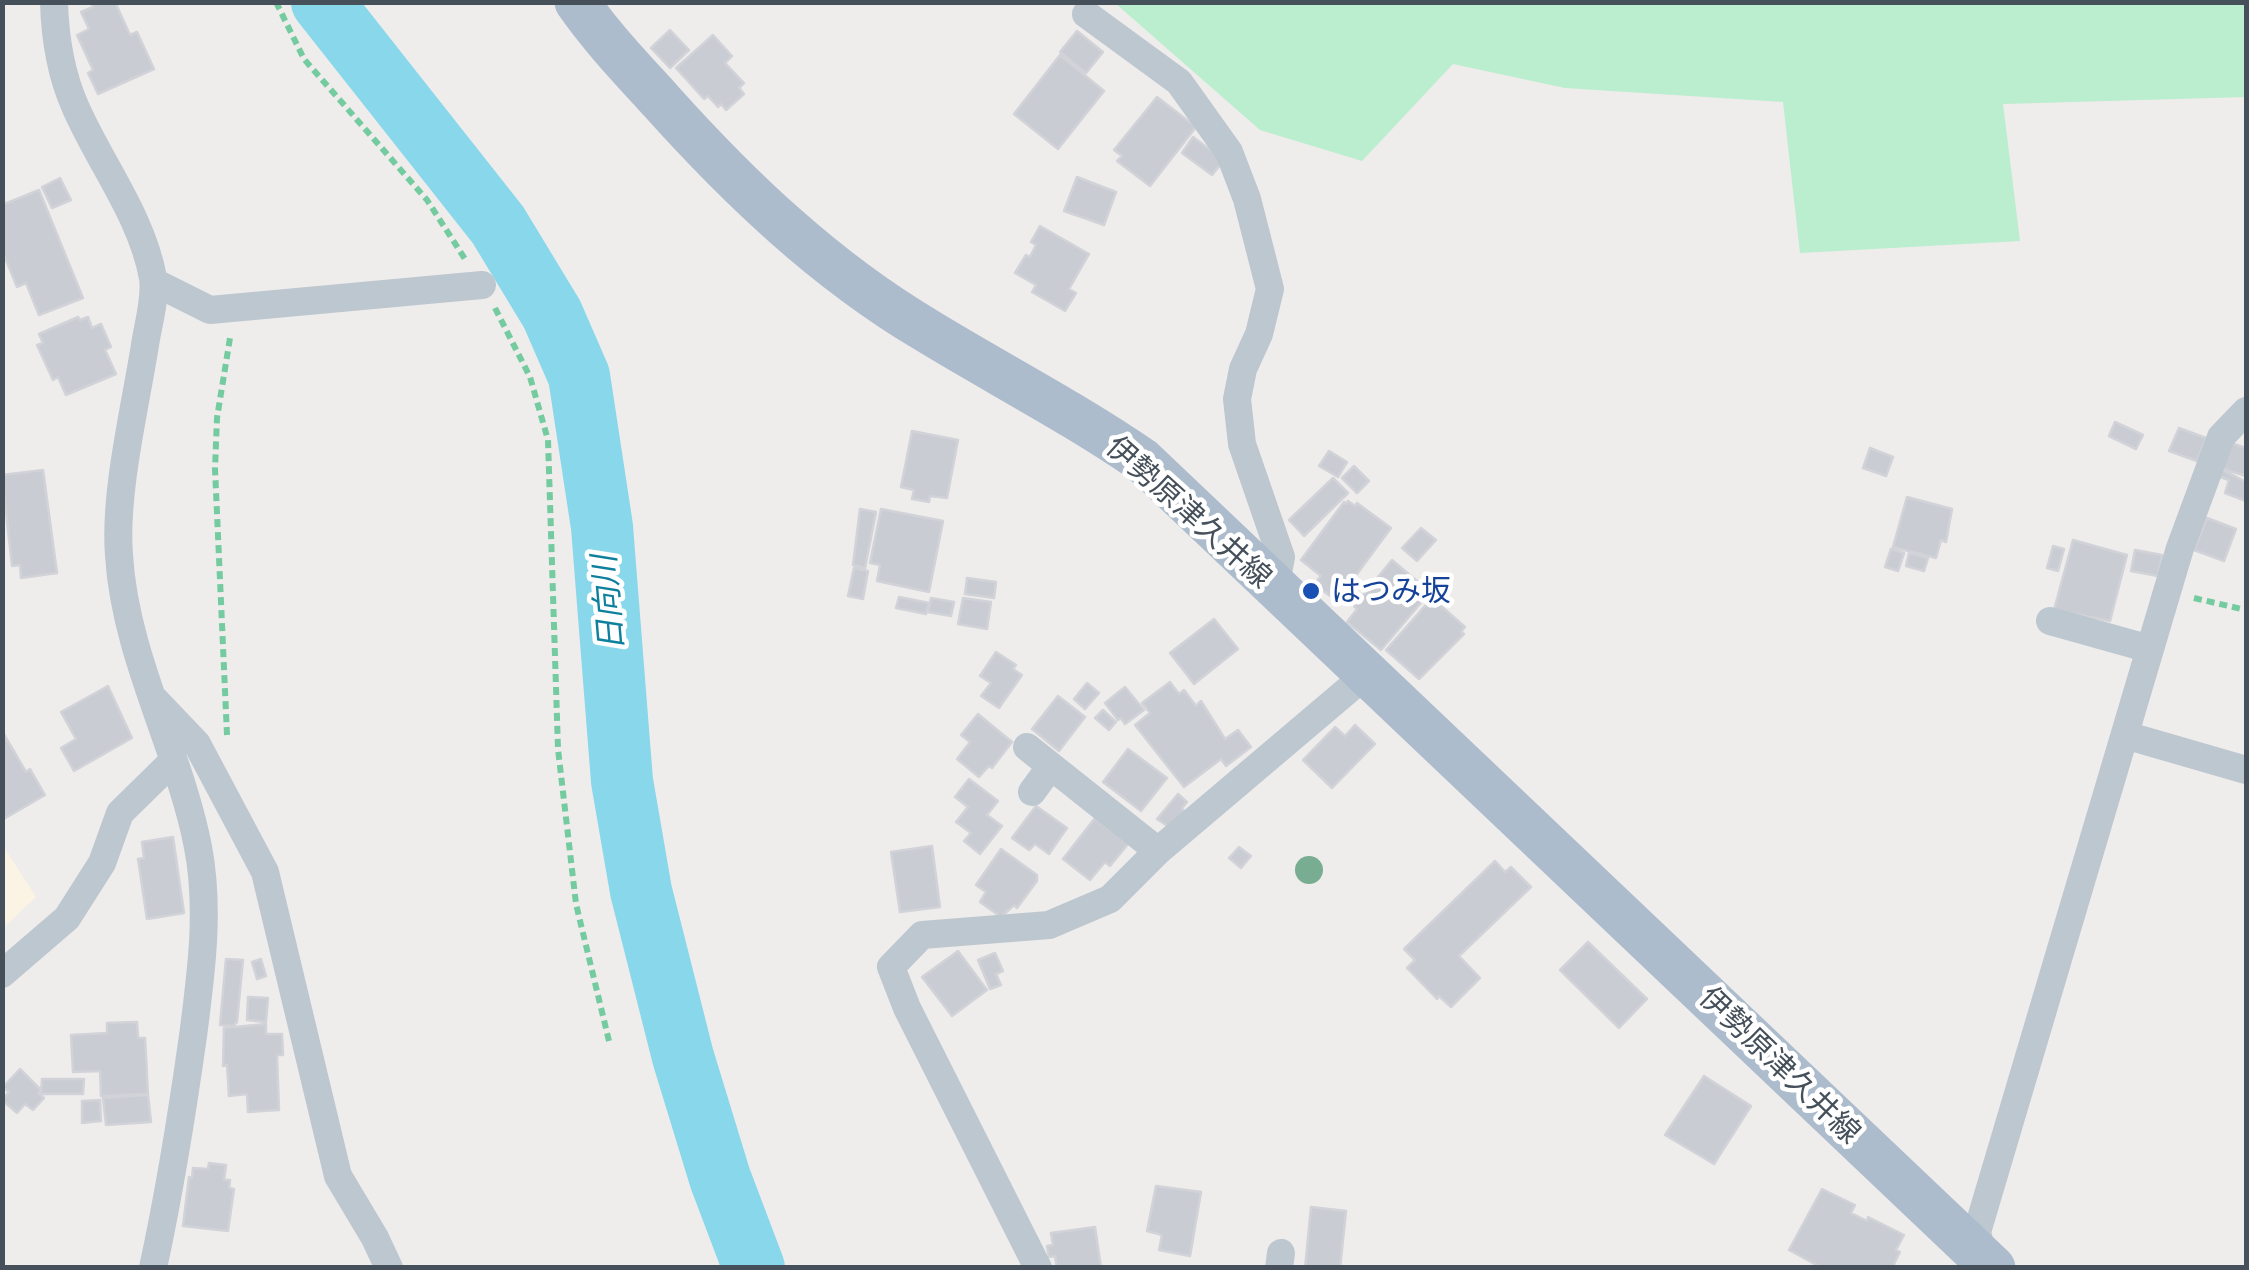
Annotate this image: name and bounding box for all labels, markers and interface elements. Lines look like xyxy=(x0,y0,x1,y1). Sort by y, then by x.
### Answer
street label: 伊勢原津久井線 xyxy=(1099,428,1279,596)
water label: 日向川 xyxy=(585,554,631,652)
place label: はつみ坂 xyxy=(1331,573,1451,609)
marker: はつみ坂 xyxy=(1300,580,1322,602)
street label: 伊勢原津久井線 xyxy=(1692,979,1868,1151)

